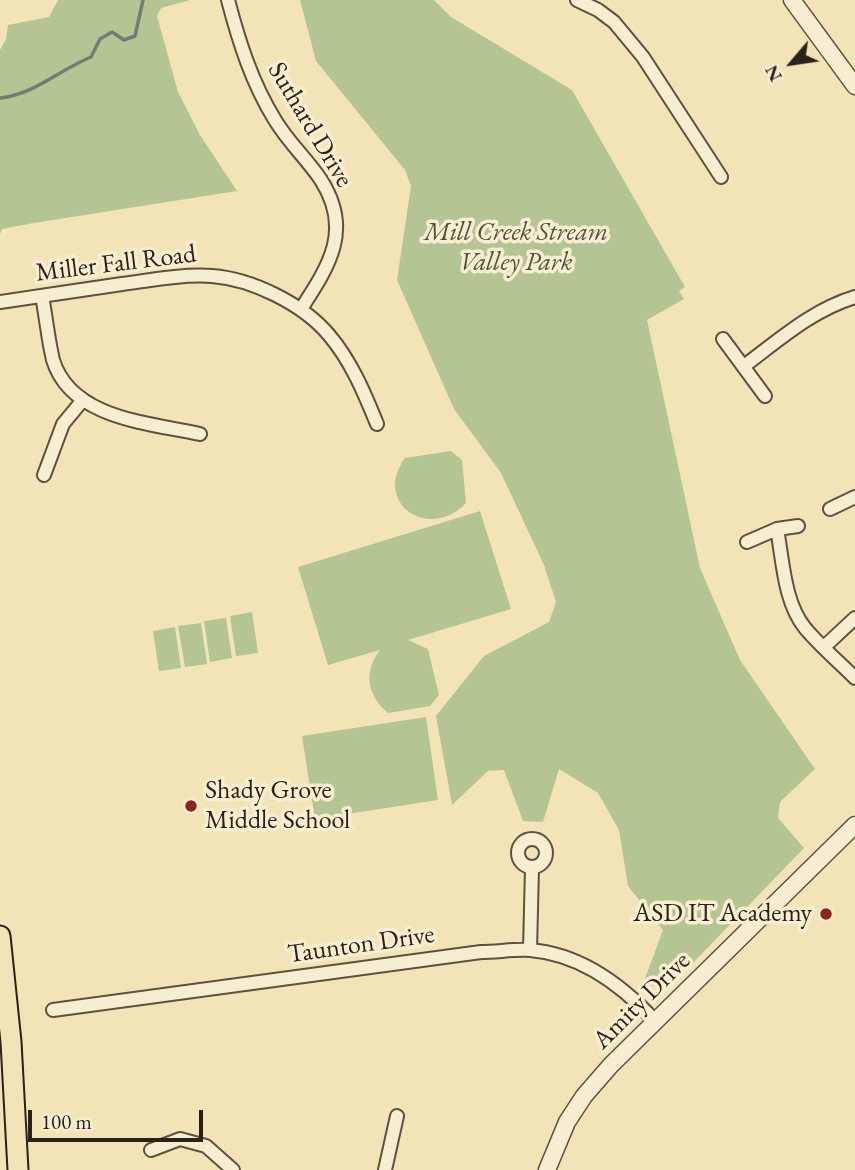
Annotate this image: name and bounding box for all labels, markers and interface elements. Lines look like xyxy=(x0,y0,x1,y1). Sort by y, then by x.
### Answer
north arrow xyxy=(757,28,827,98)
street label: Suthard Drive xyxy=(260,57,360,193)
text: N xyxy=(759,61,788,86)
park label: Mill Creek Stream Valley Park xyxy=(424,217,608,278)
street label: Miller Fall Road xyxy=(34,239,198,289)
place label: Shady Grove Middle School xyxy=(205,775,350,836)
marker: Shady Grove Middle School xyxy=(183,798,199,814)
place label: ASD IT Academy xyxy=(633,898,812,930)
marker: ASD IT Academy xyxy=(818,906,834,922)
street label: Taunton Drive xyxy=(286,919,436,971)
street label: Amity Drive xyxy=(587,946,697,1056)
scale bar xyxy=(32,1096,206,1140)
text: 100 m xyxy=(41,1108,92,1135)

